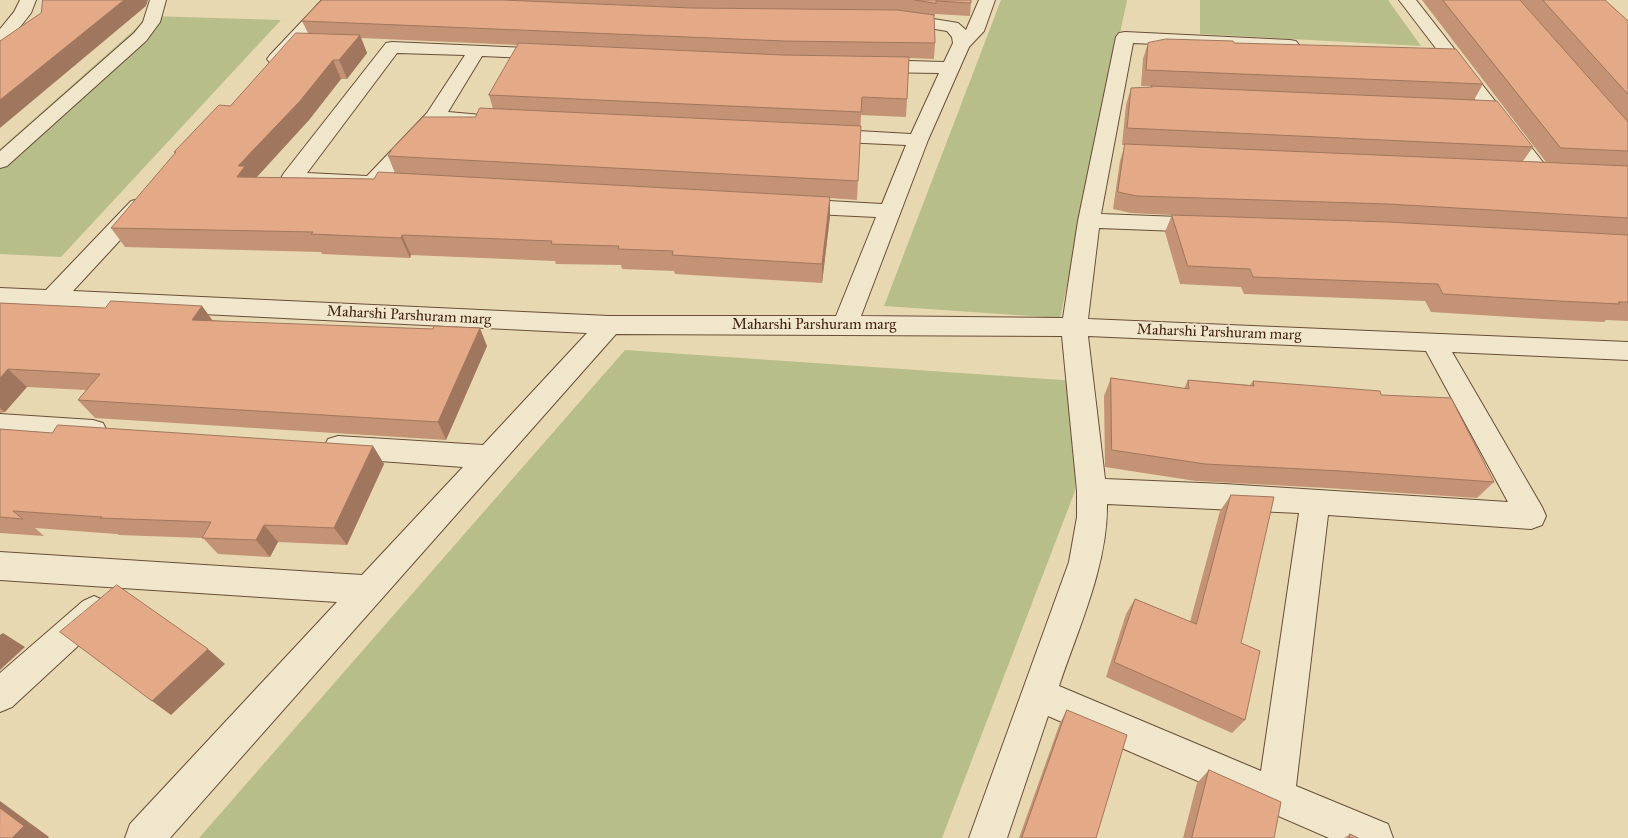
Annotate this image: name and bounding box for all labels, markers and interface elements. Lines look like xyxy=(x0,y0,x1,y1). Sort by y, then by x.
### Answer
street label: Maharshi Parshuram marg xyxy=(326,303,492,329)
street label: Maharshi Parshuram marg xyxy=(732,316,896,334)
street label: Maharshi Parshuram marg xyxy=(1136,321,1302,345)

